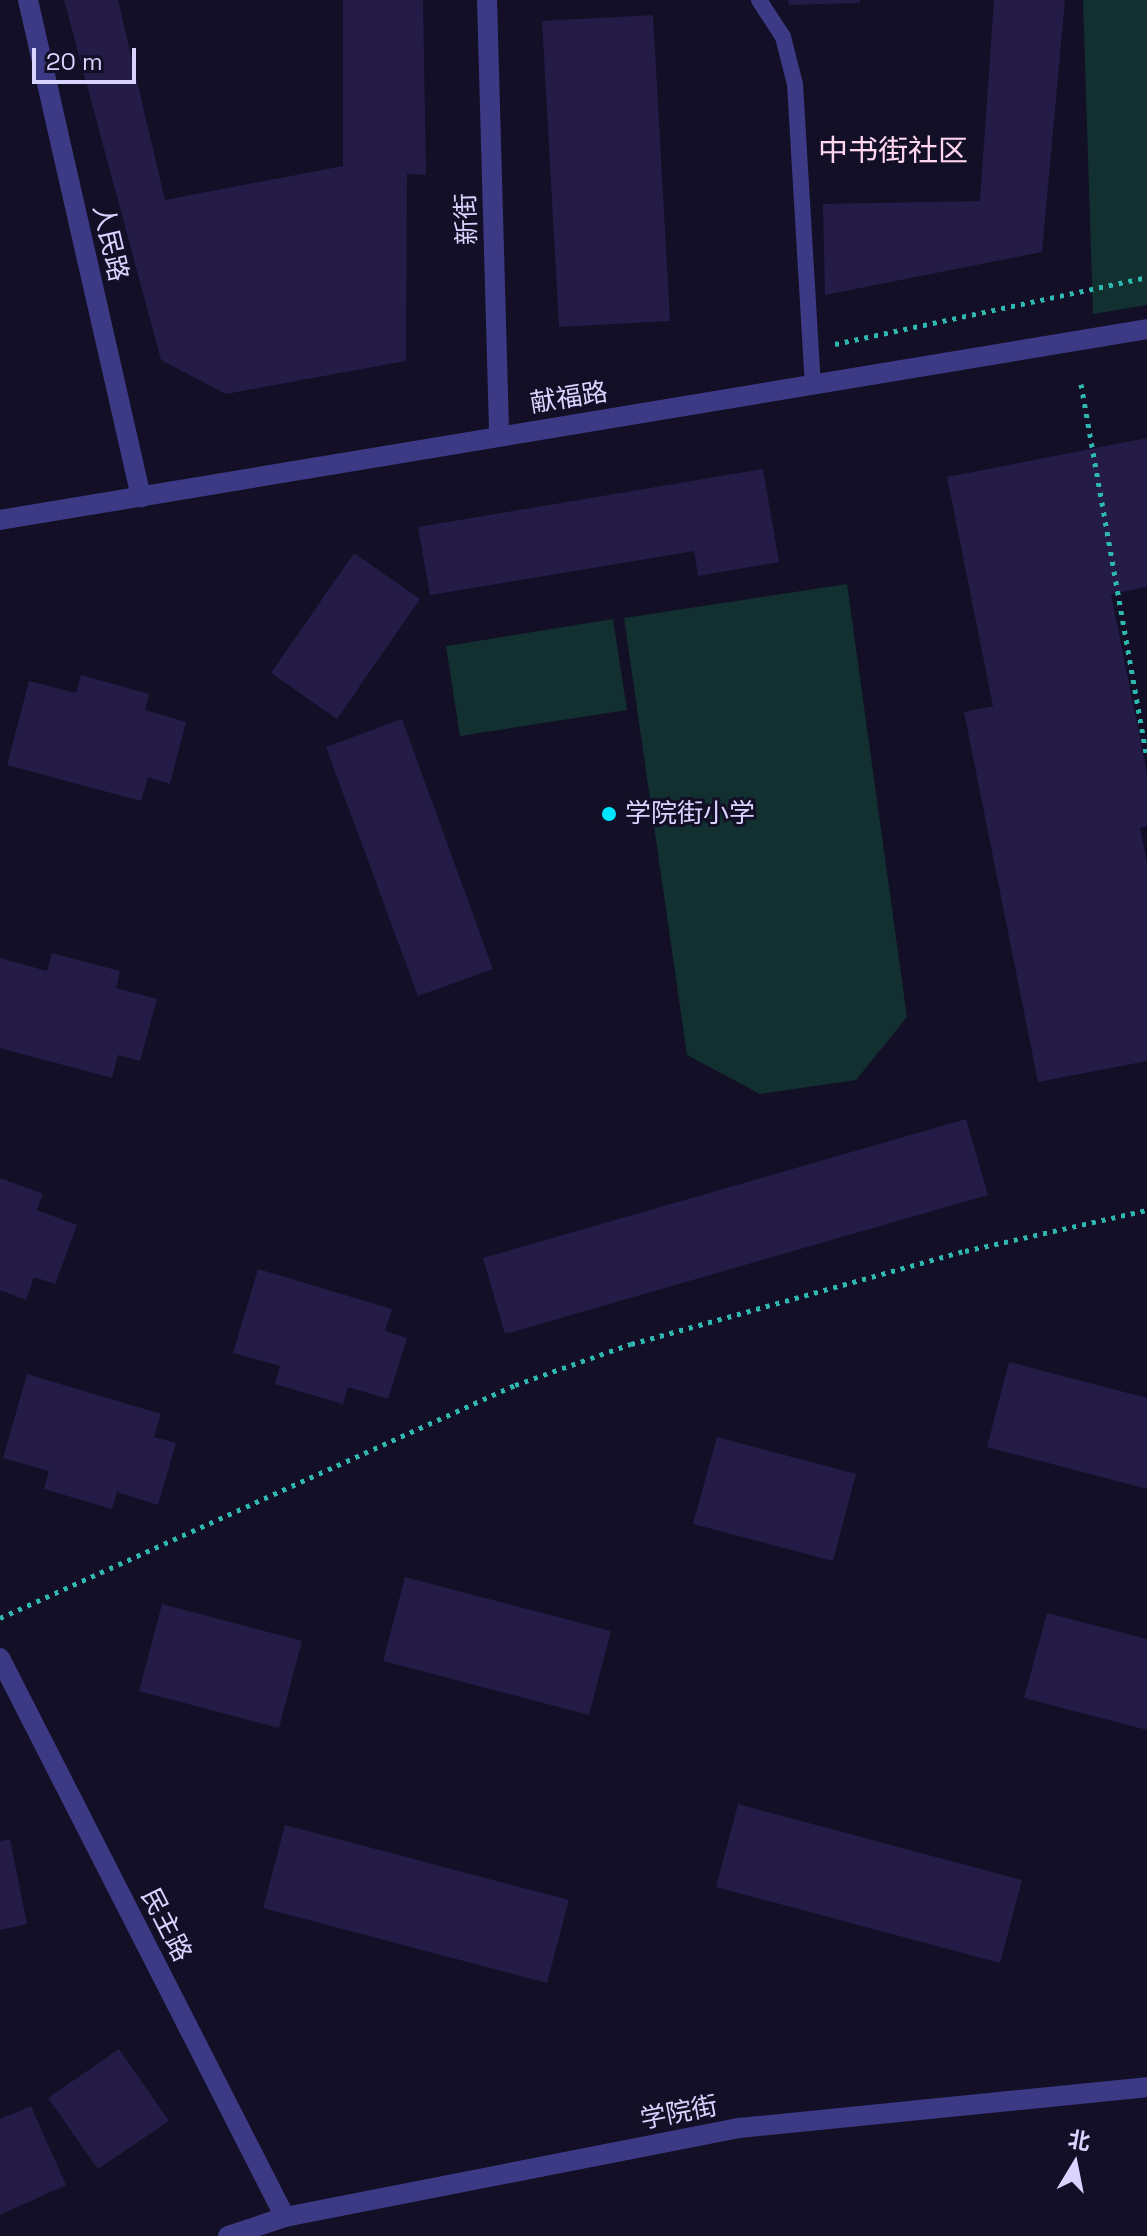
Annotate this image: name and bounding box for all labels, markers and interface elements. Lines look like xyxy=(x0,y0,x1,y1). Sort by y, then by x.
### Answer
scale bar xyxy=(36,32,140,82)
text: 20 m xyxy=(46,46,103,77)
district label: 中书街社区 xyxy=(818,133,968,169)
street label: 新街 xyxy=(451,192,483,246)
street label: 人民路 xyxy=(86,201,134,285)
street label: 献福路 xyxy=(528,376,610,420)
place label: 学院街小学 xyxy=(625,798,755,830)
marker: 学院街小学 xyxy=(600,805,618,823)
street label: 民主路 xyxy=(134,1883,198,1967)
street label: 学院街 xyxy=(638,2090,720,2136)
north arrow xyxy=(1035,2124,1115,2204)
text: 北 xyxy=(1066,2125,1092,2156)

